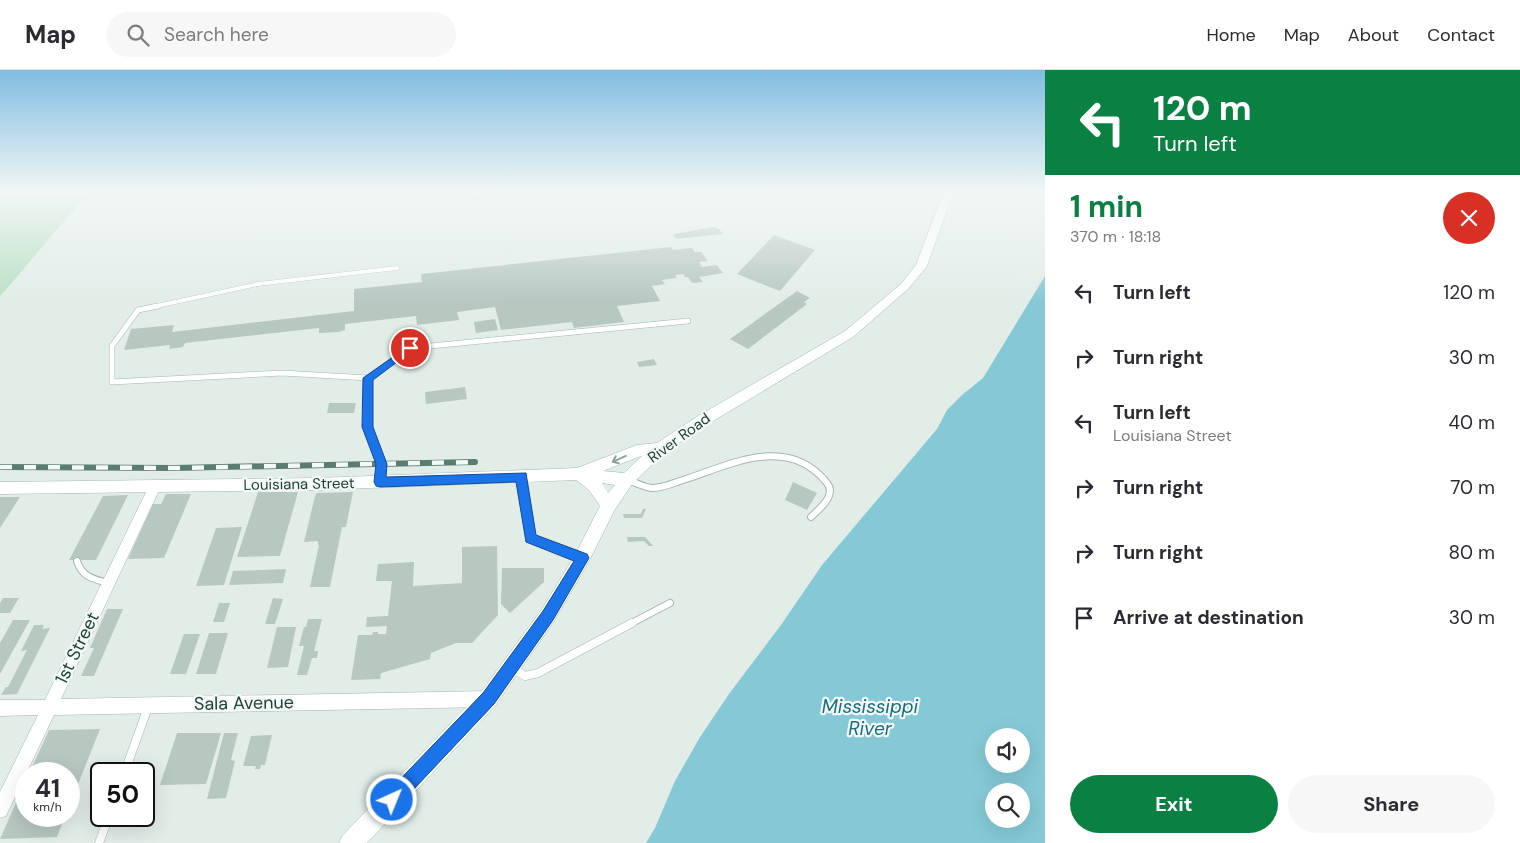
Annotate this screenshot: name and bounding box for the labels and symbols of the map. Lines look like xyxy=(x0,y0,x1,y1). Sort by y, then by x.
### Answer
pin xyxy=(389,327,431,369)
street label: River Road xyxy=(644,408,714,468)
one-way arrow xyxy=(612,455,627,465)
street label: Louisiana Street xyxy=(243,473,355,495)
street label: 1st Street xyxy=(49,608,105,688)
street label: Sala Avenue xyxy=(194,690,294,716)
water label: Mississippi River xyxy=(822,694,919,741)
speed limit sign: 50 xyxy=(90,762,155,827)
position arrow xyxy=(365,773,417,825)

